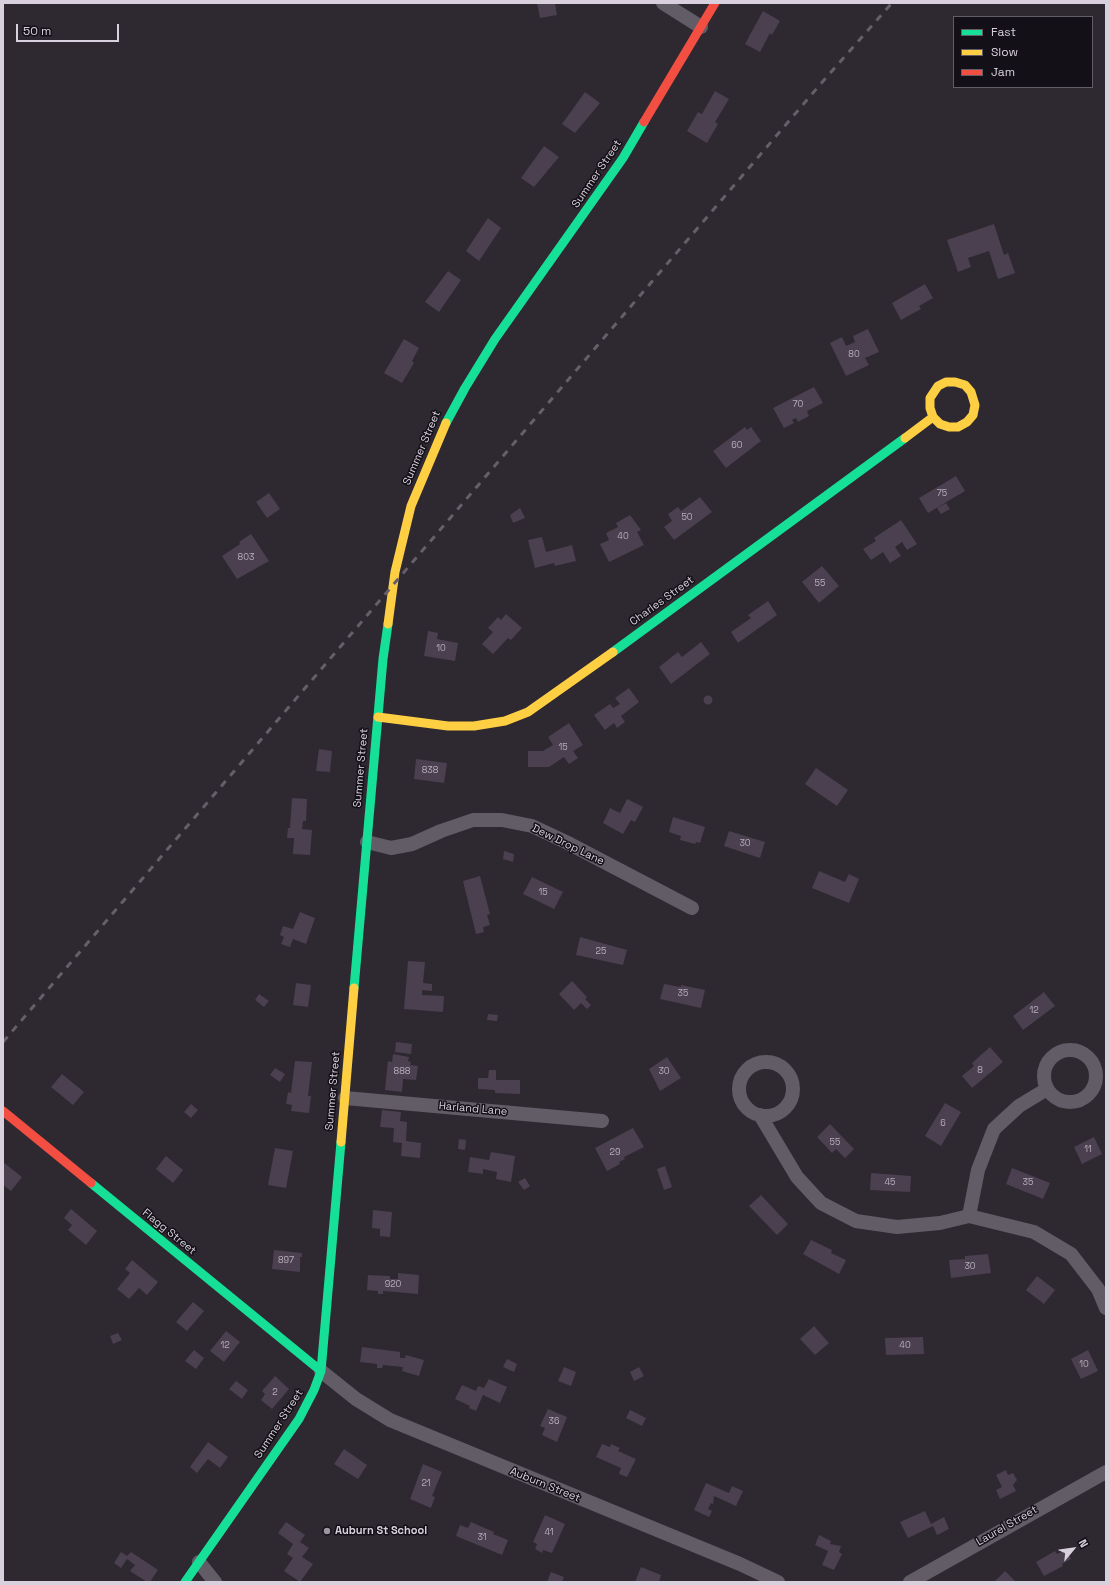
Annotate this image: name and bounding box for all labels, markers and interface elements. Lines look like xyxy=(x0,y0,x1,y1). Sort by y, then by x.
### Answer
scale bar xyxy=(18,16,121,42)
legend xyxy=(953,16,1093,88)
text: 50 m xyxy=(23,23,51,39)
text: Fast xyxy=(991,24,1016,40)
text: Slow xyxy=(991,44,1018,60)
text: Jam xyxy=(991,64,1015,80)
street label: Summer Street xyxy=(569,137,625,211)
house number: 80 xyxy=(848,350,860,360)
house number: 70 xyxy=(793,400,803,410)
street label: Summer Street xyxy=(400,409,444,487)
house number: 60 xyxy=(731,441,743,451)
house number: 75 xyxy=(937,489,947,499)
house number: 50 xyxy=(681,513,693,523)
house number: 40 xyxy=(617,532,629,542)
house number: 803 xyxy=(238,553,254,563)
street label: Charles Street xyxy=(627,573,697,629)
house number: 55 xyxy=(815,579,825,589)
house number: 10 xyxy=(436,644,446,654)
street label: Summer Street xyxy=(351,728,371,808)
house number: 15 xyxy=(558,743,568,753)
house number: 838 xyxy=(422,766,438,776)
street label: Dew Drop Lane xyxy=(530,822,606,868)
house number: 30 xyxy=(739,839,751,849)
house number: 15 xyxy=(538,888,548,898)
house number: 25 xyxy=(596,947,606,957)
house number: 35 xyxy=(678,989,688,999)
house number: 12 xyxy=(1029,1006,1039,1016)
street label: Summer Street xyxy=(323,1051,343,1131)
house number: 8 xyxy=(977,1066,983,1076)
house number: 888 xyxy=(394,1067,410,1077)
house number: 30 xyxy=(658,1067,670,1077)
street label: Harland Lane xyxy=(438,1099,508,1119)
house number: 6 xyxy=(940,1119,946,1129)
house number: 55 xyxy=(830,1138,840,1148)
house number: 11 xyxy=(1084,1145,1092,1155)
house number: 29 xyxy=(610,1148,620,1158)
house number: 45 xyxy=(884,1178,896,1188)
house number: 35 xyxy=(1023,1178,1033,1188)
street label: Flagg Street xyxy=(139,1206,199,1258)
house number: 897 xyxy=(278,1256,294,1266)
house number: 30 xyxy=(964,1262,976,1272)
house number: 920 xyxy=(385,1280,401,1290)
house number: 12 xyxy=(220,1341,230,1351)
house number: 40 xyxy=(899,1341,911,1351)
house number: 10 xyxy=(1079,1360,1089,1370)
street label: Summer Street xyxy=(252,1387,306,1461)
house number: 2 xyxy=(272,1388,278,1398)
house number: 36 xyxy=(549,1417,559,1427)
street label: Auburn Street xyxy=(508,1465,582,1505)
house number: 21 xyxy=(421,1479,431,1489)
street label: Laurel Street xyxy=(974,1503,1040,1549)
place label: Auburn St School xyxy=(335,1524,427,1538)
marker: Auburn St School xyxy=(322,1526,332,1536)
house number: 41 xyxy=(544,1528,554,1538)
north arrow xyxy=(1053,1529,1093,1569)
house number: 31 xyxy=(477,1533,487,1543)
text: N xyxy=(1076,1537,1091,1550)

